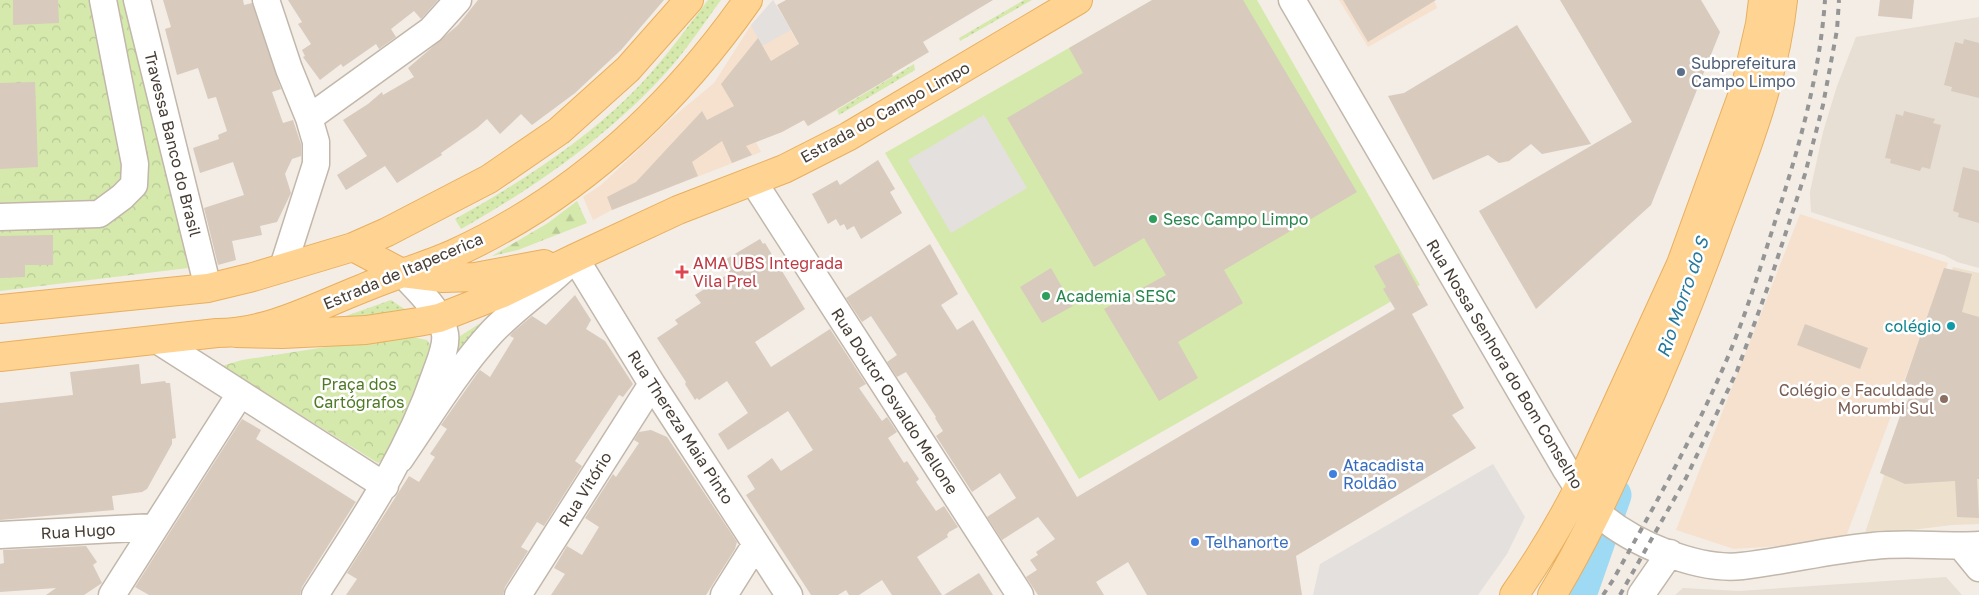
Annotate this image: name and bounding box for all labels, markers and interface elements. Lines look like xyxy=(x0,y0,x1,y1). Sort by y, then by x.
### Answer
street label: Travessa Banco do Brasil xyxy=(140,49,206,239)
place label: Subprefeitura Campo Limpo xyxy=(1691,53,1796,91)
street label: Estrada do Campo Limpo xyxy=(797,57,973,167)
marker: Subprefeitura Campo Limpo xyxy=(1675,66,1687,78)
place label: Sesc Campo Limpo xyxy=(1163,209,1308,229)
marker: Sesc Campo Limpo xyxy=(1147,213,1159,225)
street label: Estrada de Itapecerica xyxy=(320,228,486,314)
water label: Rio Morro do S xyxy=(1651,233,1713,360)
street label: Rua Nossa Senhora do Bom Conselho xyxy=(1422,236,1588,492)
place label: AMA UBS Integrada Vila Prel xyxy=(693,253,843,291)
marker: AMA UBS Integrada Vila Prel xyxy=(675,265,689,279)
place label: Academia SESC xyxy=(1056,286,1176,306)
marker: Academia SESC xyxy=(1040,290,1052,302)
street label: Rua Doutor Osvaldo Mellone xyxy=(827,304,963,498)
place label: colégio xyxy=(1885,316,1941,336)
marker: colégio xyxy=(1945,320,1957,332)
street label: Rua Thereza Maia Pinto xyxy=(624,346,738,508)
park label: Praça dos Cartógrafos xyxy=(313,374,405,412)
place label: Colégio e Faculdade Morumbi Sul xyxy=(1779,380,1934,418)
marker: Colégio e Faculdade Morumbi Sul xyxy=(1938,393,1950,405)
street label: Rua Vitório xyxy=(554,448,616,530)
place label: Atacadista Roldão xyxy=(1343,455,1424,493)
marker: Atacadista Roldão xyxy=(1327,468,1339,480)
street label: Rua Hugo xyxy=(40,519,116,543)
place label: Telhanorte xyxy=(1205,532,1288,552)
marker: Telhanorte xyxy=(1189,536,1201,548)

